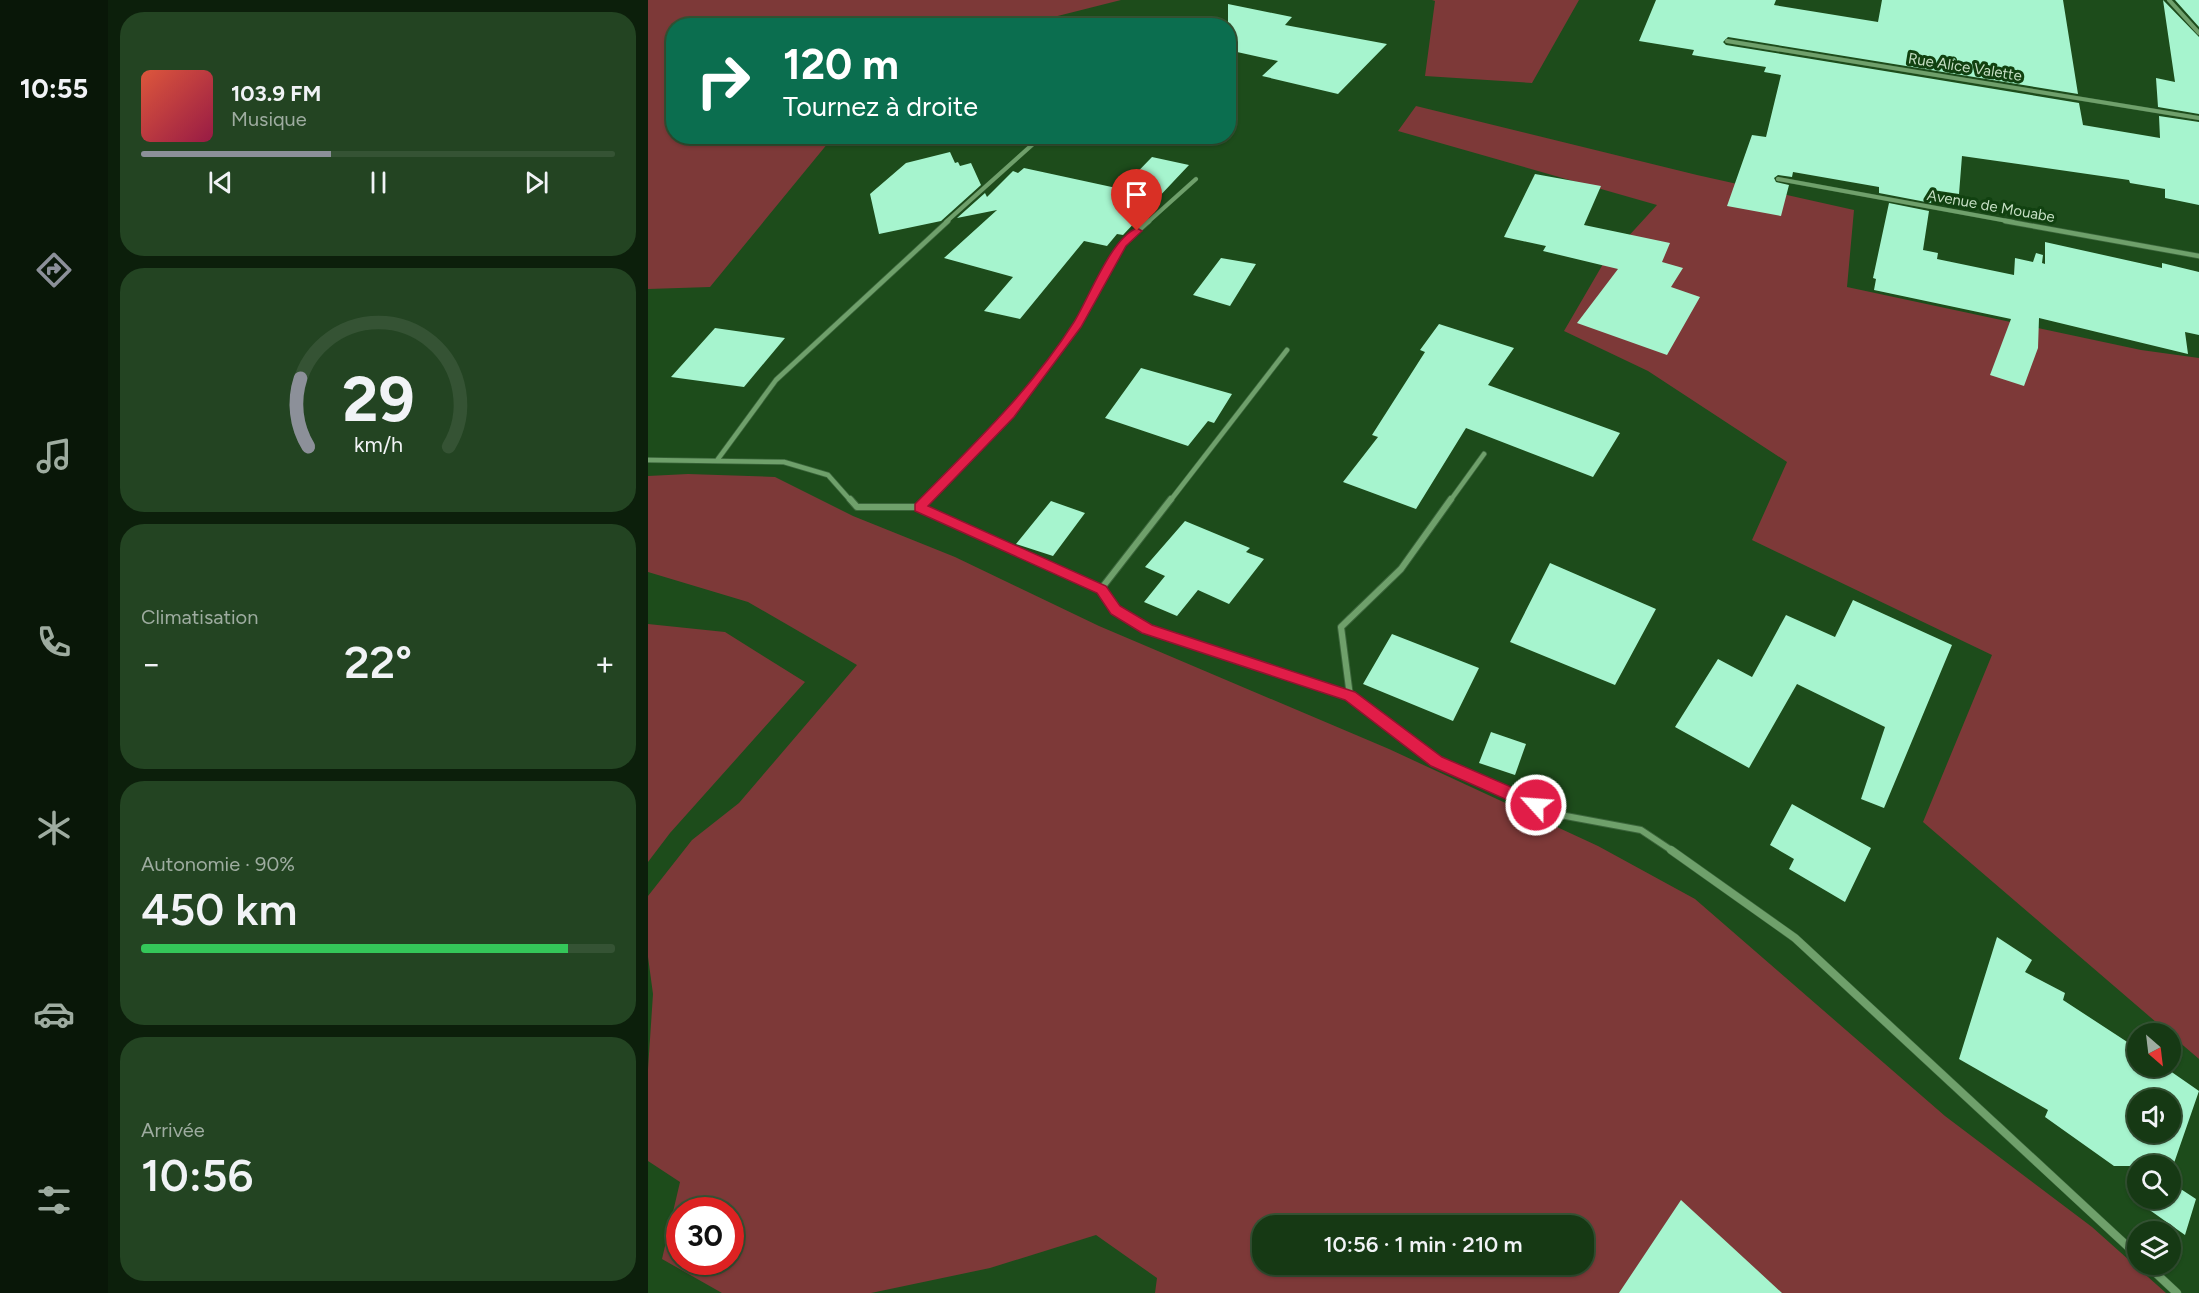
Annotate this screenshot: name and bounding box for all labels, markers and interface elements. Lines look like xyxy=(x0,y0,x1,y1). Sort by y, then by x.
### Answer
text: 120 m xyxy=(783,39,899,90)
icon: right xyxy=(684,42,762,120)
street label: Rue Alice Valette xyxy=(1907,49,2023,85)
text: 10:55 xyxy=(20,72,88,105)
text: 103.9 FM xyxy=(231,80,321,107)
text: Tournez à droite xyxy=(783,90,978,123)
text: Musique xyxy=(231,107,307,131)
icon: previous xyxy=(204,166,237,199)
icon: pause xyxy=(362,166,395,199)
icon: next xyxy=(520,166,553,199)
pin xyxy=(1111,169,1162,231)
icon: arrive xyxy=(1120,178,1153,211)
street label: Avenue de Mouabe xyxy=(1926,186,2056,226)
icon: directions xyxy=(33,249,75,291)
text: 29 xyxy=(342,362,414,437)
text: km/h xyxy=(354,433,402,458)
icon: music xyxy=(33,435,75,477)
text: Climatisation xyxy=(141,605,258,629)
icon: phone xyxy=(33,621,75,663)
text: 22° xyxy=(344,635,412,689)
text: − xyxy=(141,644,162,683)
text: + xyxy=(594,644,615,683)
position arrow xyxy=(1504,773,1568,837)
icon: climate xyxy=(33,807,75,849)
text: Autonomie · 90% xyxy=(141,852,295,876)
text: 450 km xyxy=(141,882,297,936)
icon: car xyxy=(33,993,75,1035)
north arrow xyxy=(2127,1023,2181,1077)
map controls xyxy=(2127,1023,2181,1275)
button: sound xyxy=(2127,1089,2181,1143)
text: Arrivée xyxy=(141,1118,205,1142)
text: 10:56 xyxy=(141,1148,253,1202)
button: search xyxy=(2127,1155,2181,1209)
icon: filters xyxy=(33,1179,75,1221)
speed limit sign: 30 xyxy=(666,1197,744,1275)
button: layers xyxy=(2127,1221,2181,1275)
text: 10:56 · 1 min · 210 m xyxy=(1323,1231,1523,1258)

